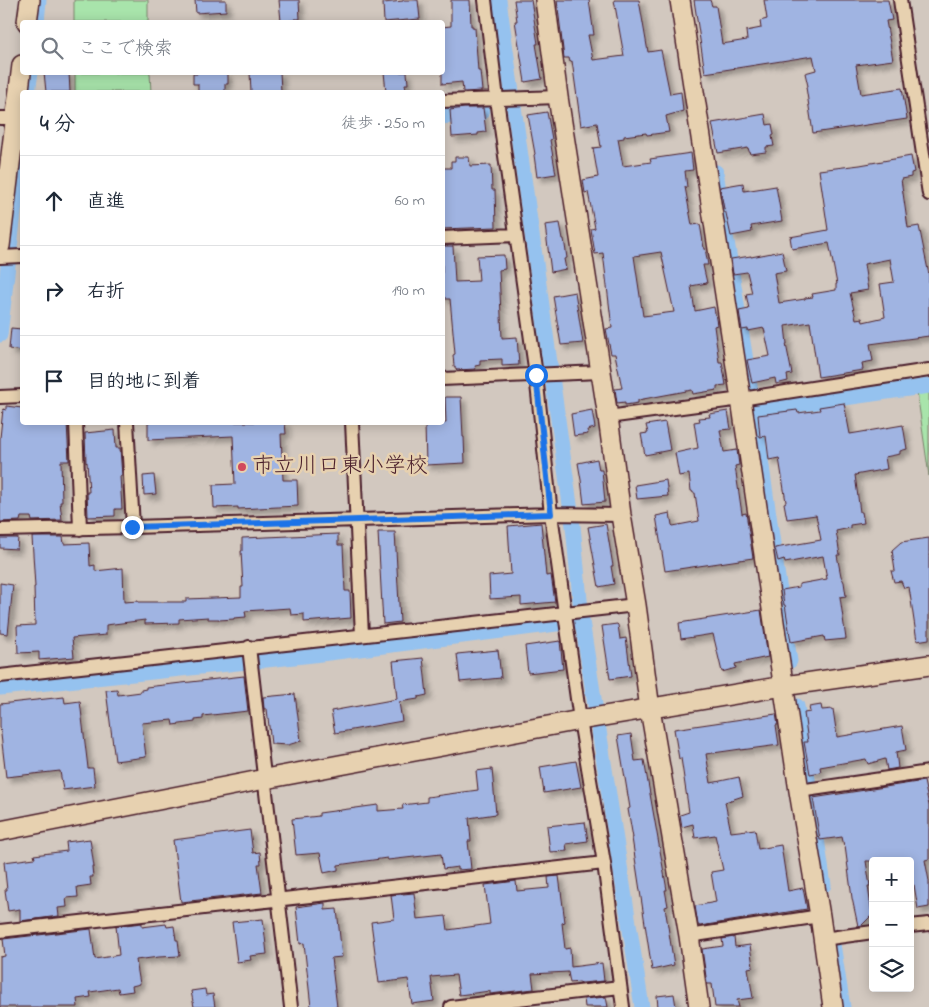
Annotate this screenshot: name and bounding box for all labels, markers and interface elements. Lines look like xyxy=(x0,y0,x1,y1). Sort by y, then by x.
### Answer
search box xyxy=(20,20,445,75)
icon: search xyxy=(38,34,66,62)
text: ここで検索 xyxy=(78,36,173,63)
text: 4 分 xyxy=(40,110,75,140)
text: 徒歩 · 250 m xyxy=(341,112,425,136)
icon: ahead xyxy=(40,187,68,215)
text: 直進 xyxy=(87,189,125,216)
text: 60 m xyxy=(395,189,425,213)
icon: right xyxy=(40,277,68,305)
text: 右折 xyxy=(87,279,125,306)
text: 190 m xyxy=(392,279,425,303)
route start xyxy=(525,364,548,387)
icon: arrive xyxy=(40,367,68,395)
text: 目的地に到着 xyxy=(87,369,201,396)
place label: 市立川口東小学校 xyxy=(252,451,428,483)
marker: 市立川口東小学校 xyxy=(236,461,248,473)
route end xyxy=(121,516,144,539)
map controls xyxy=(869,857,914,992)
button: + xyxy=(869,857,914,902)
button: − xyxy=(869,902,914,947)
button: layers xyxy=(869,947,914,992)

